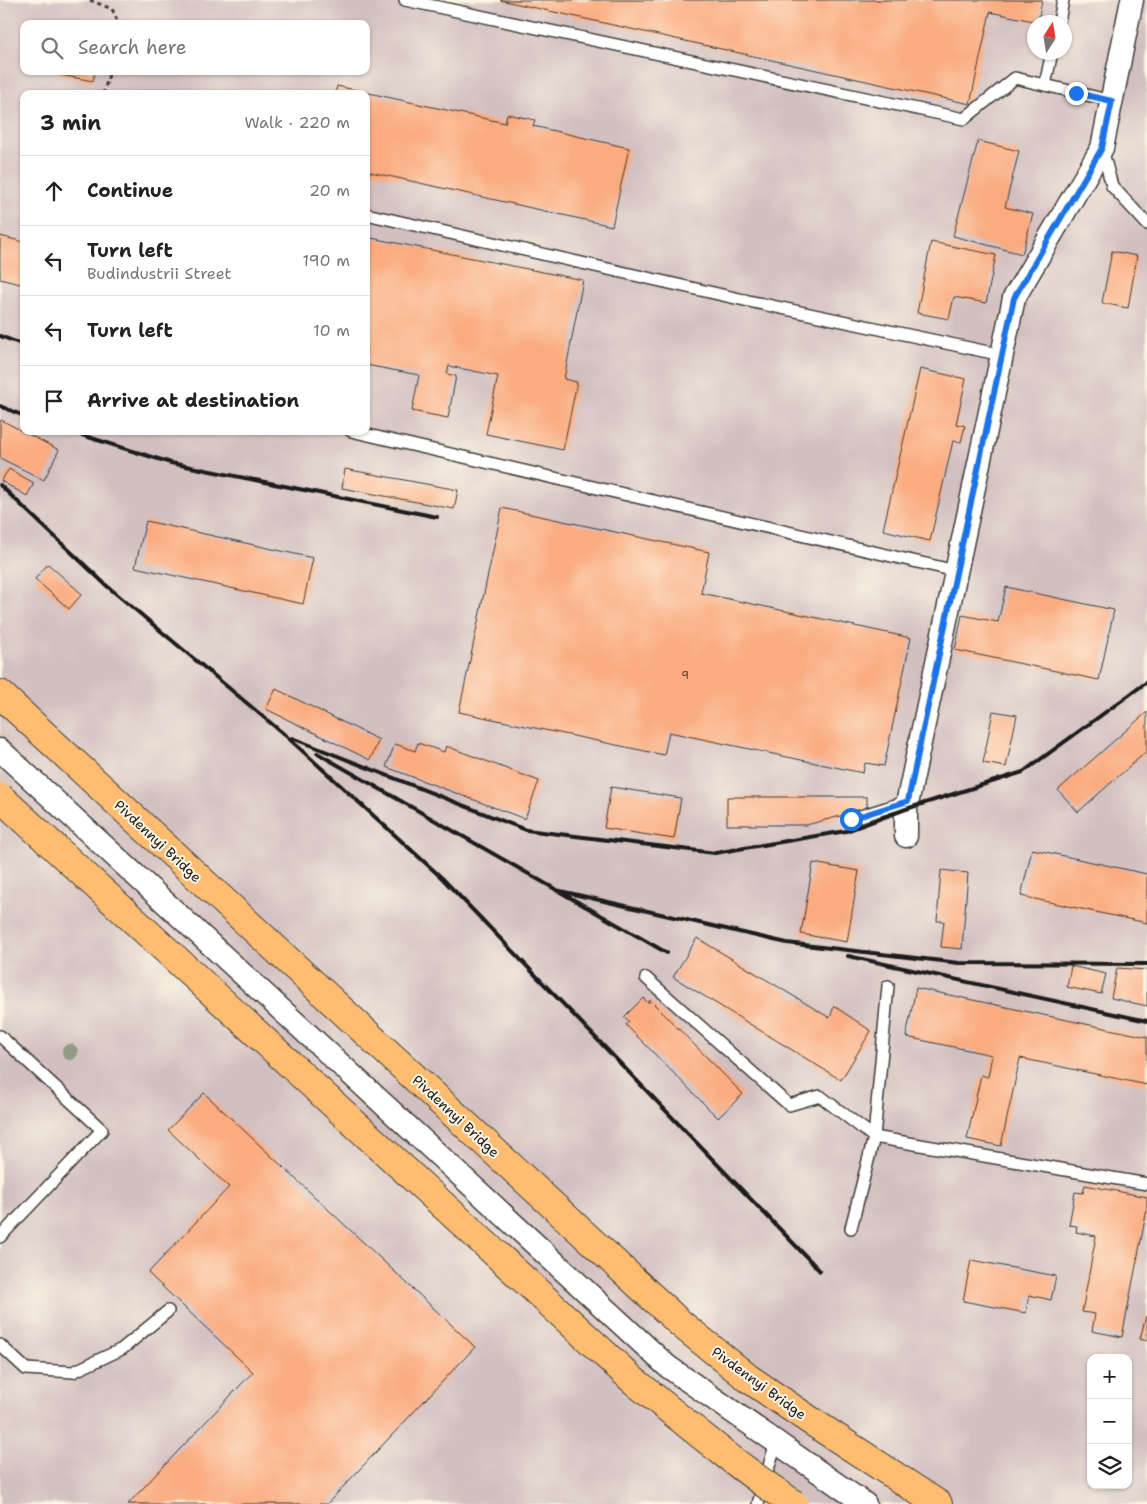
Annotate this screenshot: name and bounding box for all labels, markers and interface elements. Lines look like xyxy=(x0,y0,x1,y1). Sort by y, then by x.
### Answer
north arrow xyxy=(1027,15,1072,60)
search box xyxy=(20,20,370,75)
icon: search xyxy=(38,34,66,62)
text: Search here xyxy=(78,35,187,60)
route end xyxy=(1065,82,1088,105)
text: 3 min xyxy=(40,109,101,137)
text: Walk · 220 m xyxy=(244,112,350,133)
icon: ahead xyxy=(40,177,68,205)
text: Continue xyxy=(87,178,173,203)
text: 20 m xyxy=(309,180,350,201)
text: Turn left xyxy=(87,238,173,263)
icon: left xyxy=(40,247,68,275)
text: 190 m xyxy=(303,250,350,271)
text: Budindustrii Street xyxy=(87,263,232,284)
icon: left xyxy=(40,317,68,345)
text: Turn left xyxy=(87,318,173,343)
text: 10 m xyxy=(313,320,350,341)
icon: arrive xyxy=(40,387,68,415)
text: Arrive at destination xyxy=(87,388,299,413)
house number: 9 xyxy=(681,668,689,683)
street label: Pivdennyi Bridge xyxy=(111,796,205,886)
route start xyxy=(840,808,863,831)
street label: Pivdennyi Bridge xyxy=(409,1071,503,1161)
street label: Pivdennyi Bridge xyxy=(708,1343,810,1423)
map controls xyxy=(1087,1354,1132,1489)
button: + xyxy=(1087,1354,1132,1399)
button: − xyxy=(1087,1399,1132,1444)
button: layers xyxy=(1087,1444,1132,1489)

